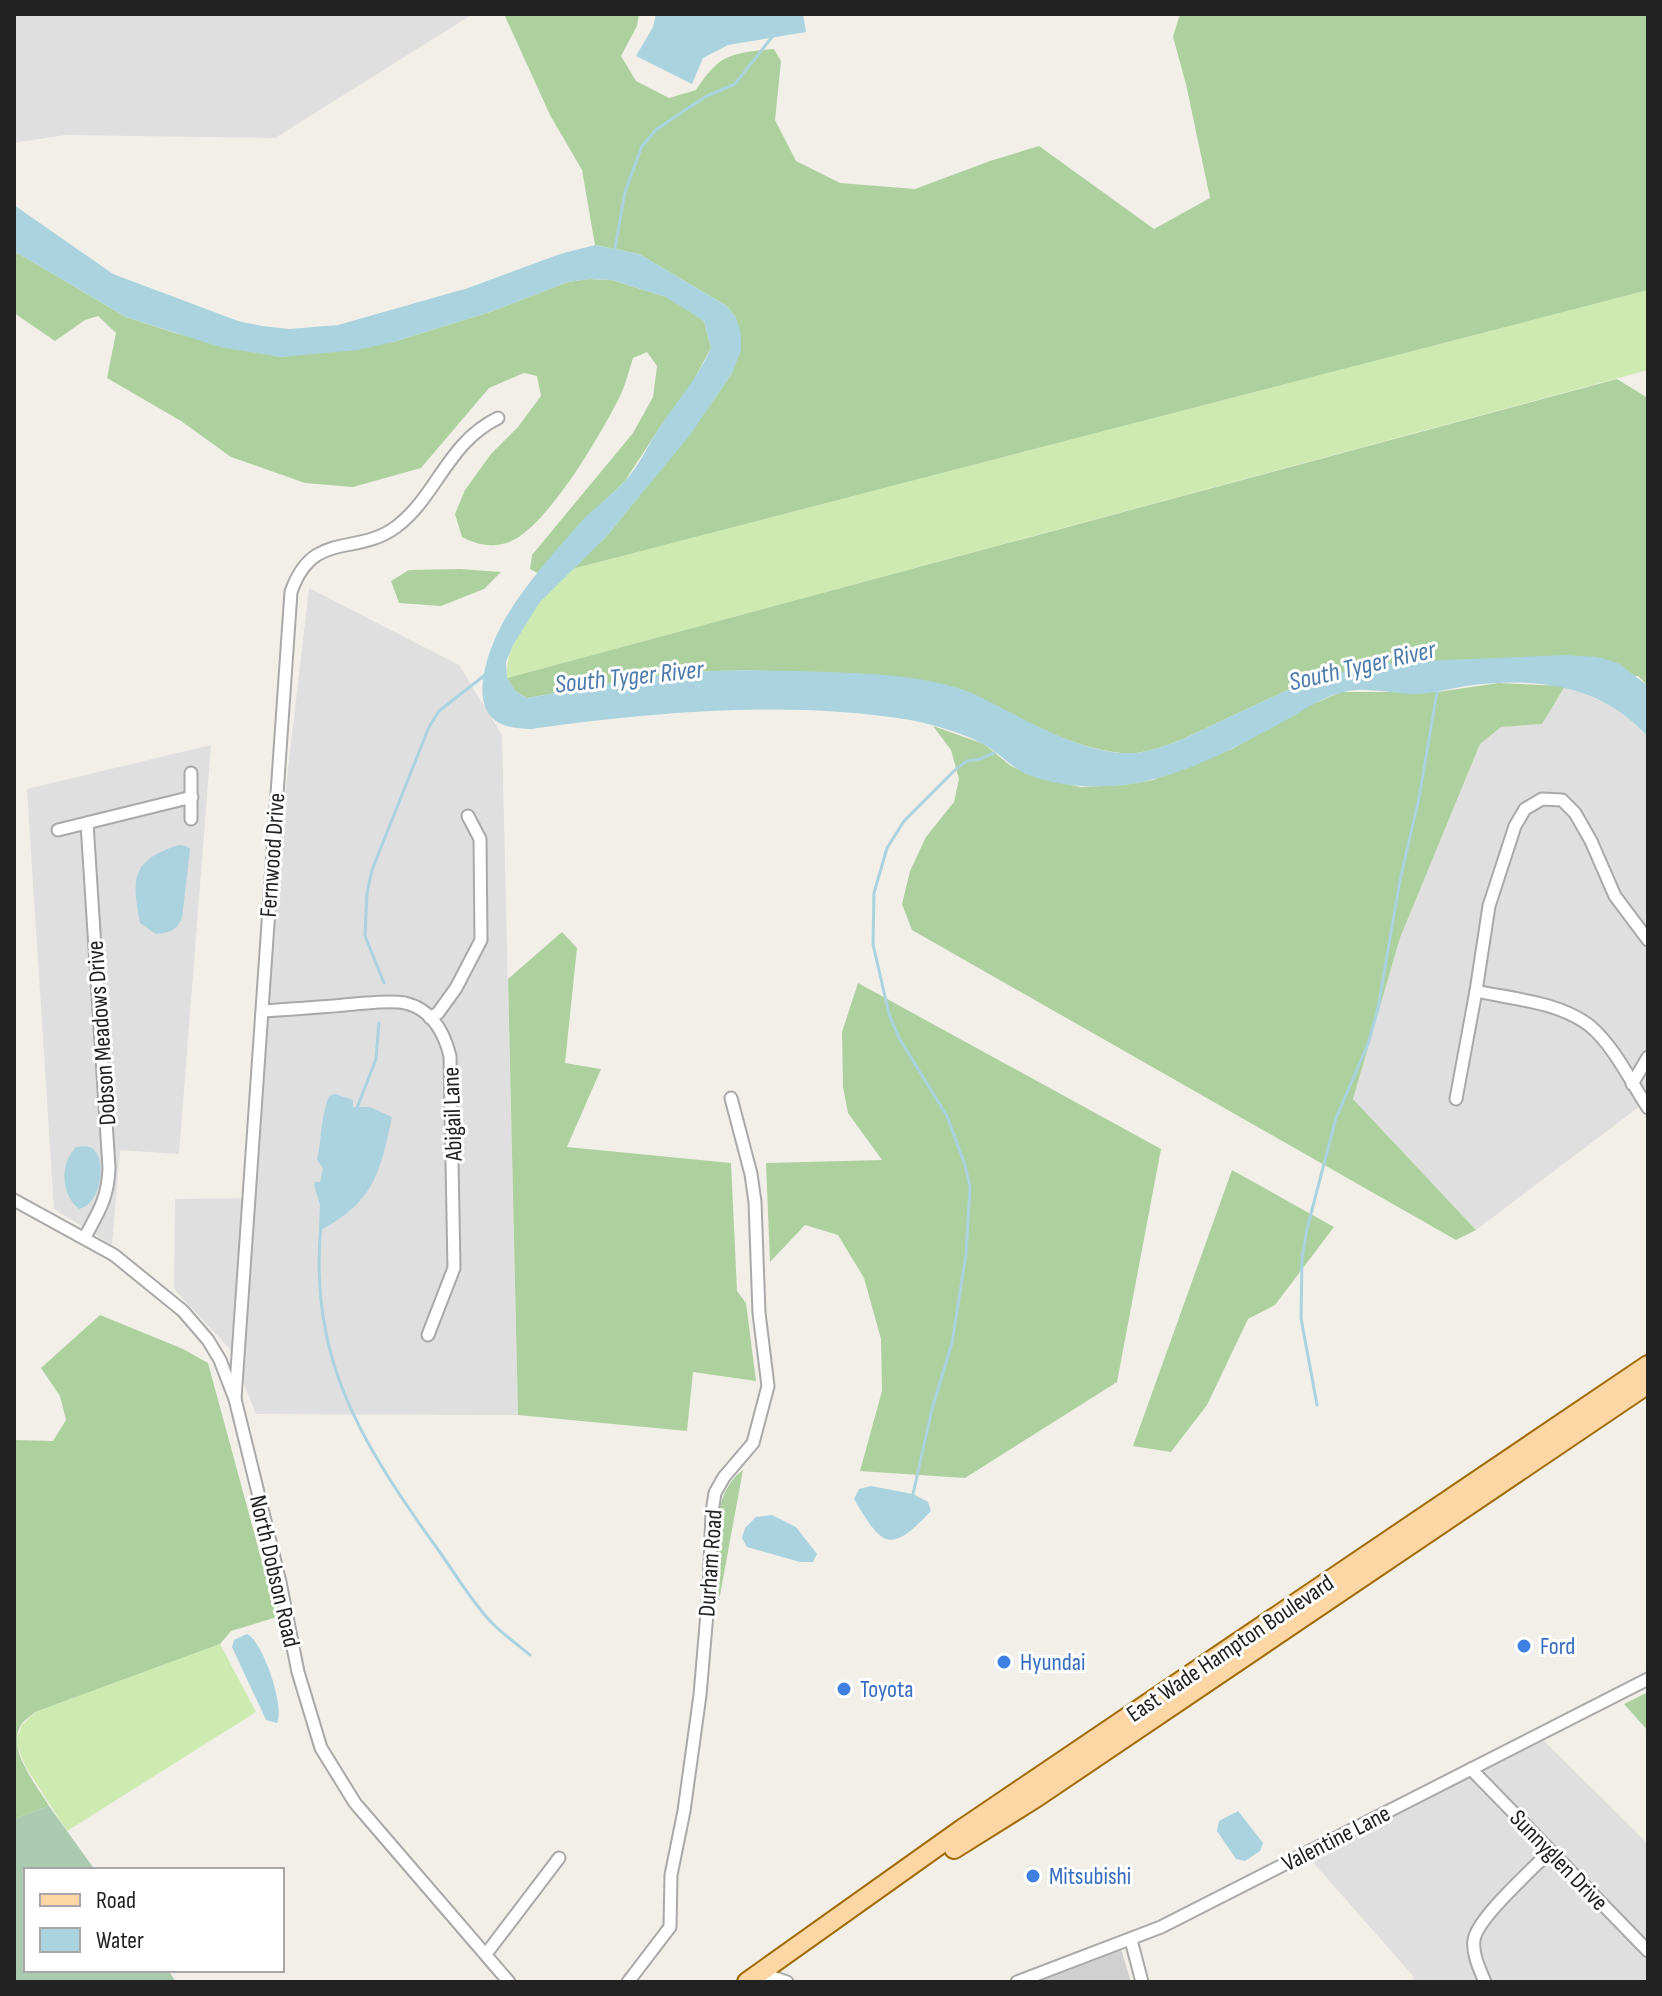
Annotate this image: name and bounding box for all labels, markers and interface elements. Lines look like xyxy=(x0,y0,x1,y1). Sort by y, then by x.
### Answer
water label: South Tyger River xyxy=(1286,634,1440,698)
water label: South Tyger River xyxy=(553,654,707,701)
street label: Fernwood Drive xyxy=(254,792,291,918)
street label: Dobson Meadows Drive xyxy=(81,940,122,1126)
street label: Abigail Lane xyxy=(436,1066,469,1163)
street label: North Dobson Road xyxy=(243,1492,306,1650)
street label: Durham Road xyxy=(692,1508,729,1618)
street label: East Wade Hampton Boulevard xyxy=(1121,1568,1339,1729)
place label: Ford xyxy=(1540,1632,1575,1661)
marker: Ford xyxy=(1515,1637,1533,1655)
place label: Hyundai xyxy=(1020,1648,1085,1677)
marker: Hyundai xyxy=(995,1653,1013,1671)
place label: Toyota xyxy=(860,1675,913,1704)
marker: Toyota xyxy=(835,1680,853,1698)
street label: Valentine Lane xyxy=(1277,1799,1395,1878)
street label: Sunnyglen Drive xyxy=(1503,1804,1614,1917)
place label: Mitsubishi xyxy=(1049,1862,1131,1891)
marker: Mitsubishi xyxy=(1024,1867,1042,1885)
legend xyxy=(24,1868,284,1972)
text: Road xyxy=(96,1886,136,1915)
text: Water xyxy=(96,1926,144,1955)

